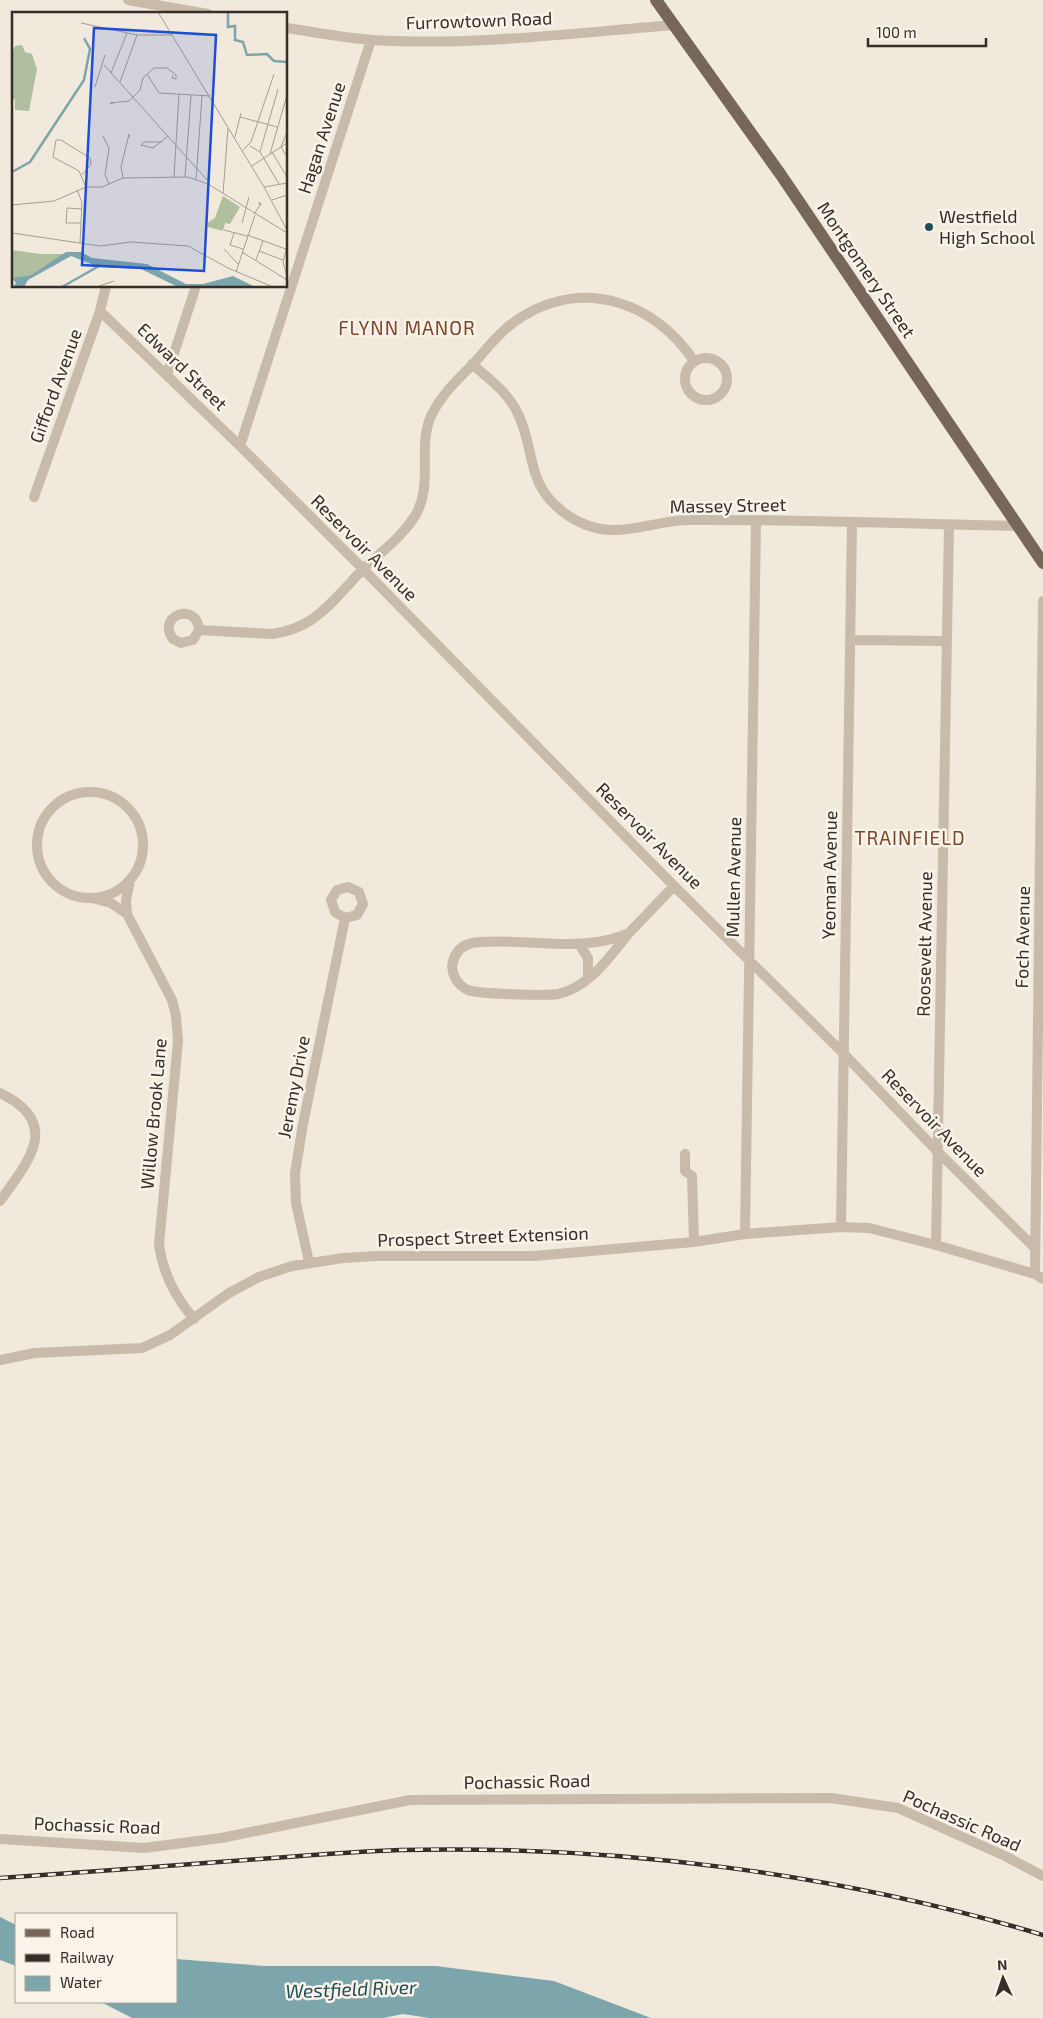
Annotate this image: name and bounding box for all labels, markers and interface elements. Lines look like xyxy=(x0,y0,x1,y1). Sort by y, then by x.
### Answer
street label: Furrowtown Road xyxy=(405,6,553,34)
inset map xyxy=(12,12,288,288)
scale bar xyxy=(868,15,986,47)
text: 100 m xyxy=(876,23,917,41)
street label: Hagan Avenue xyxy=(293,79,349,196)
street label: Montgomery Street xyxy=(813,197,921,342)
place label: Westfield High School xyxy=(939,205,1036,248)
marker: Westfield High School xyxy=(923,221,935,233)
district label: FLYNN MANOR xyxy=(338,316,476,339)
street label: Edward Street xyxy=(133,318,232,415)
street label: Gifford Avenue xyxy=(24,326,86,446)
street label: Reservoir Avenue xyxy=(307,489,423,605)
street label: Massey Street xyxy=(669,493,787,517)
street label: Reservoir Avenue xyxy=(592,777,708,893)
street label: Yeoman Avenue xyxy=(817,810,841,940)
street label: Mullen Avenue xyxy=(721,816,745,938)
district label: TRAINFIELD xyxy=(854,826,966,849)
street label: Roosevelt Avenue xyxy=(912,871,936,1017)
street label: Foch Avenue xyxy=(1010,885,1034,989)
street label: Jeremy Drive xyxy=(272,1034,314,1140)
street label: Willow Brook Lane xyxy=(135,1037,171,1190)
street label: Reservoir Avenue xyxy=(878,1064,992,1181)
street label: Prospect Street Extension xyxy=(377,1221,589,1251)
street label: Pochassic Road xyxy=(463,1769,591,1793)
street label: Pochassic Road xyxy=(900,1784,1025,1856)
street label: Pochassic Road xyxy=(33,1812,161,1838)
legend xyxy=(15,1913,178,2003)
text: Road xyxy=(60,1923,95,1941)
text: Railway xyxy=(60,1948,114,1966)
north arrow xyxy=(978,1953,1028,2003)
text: N xyxy=(997,1956,1008,1973)
text: Water xyxy=(60,1973,102,1991)
water label: Westfield River xyxy=(285,1975,417,2002)

